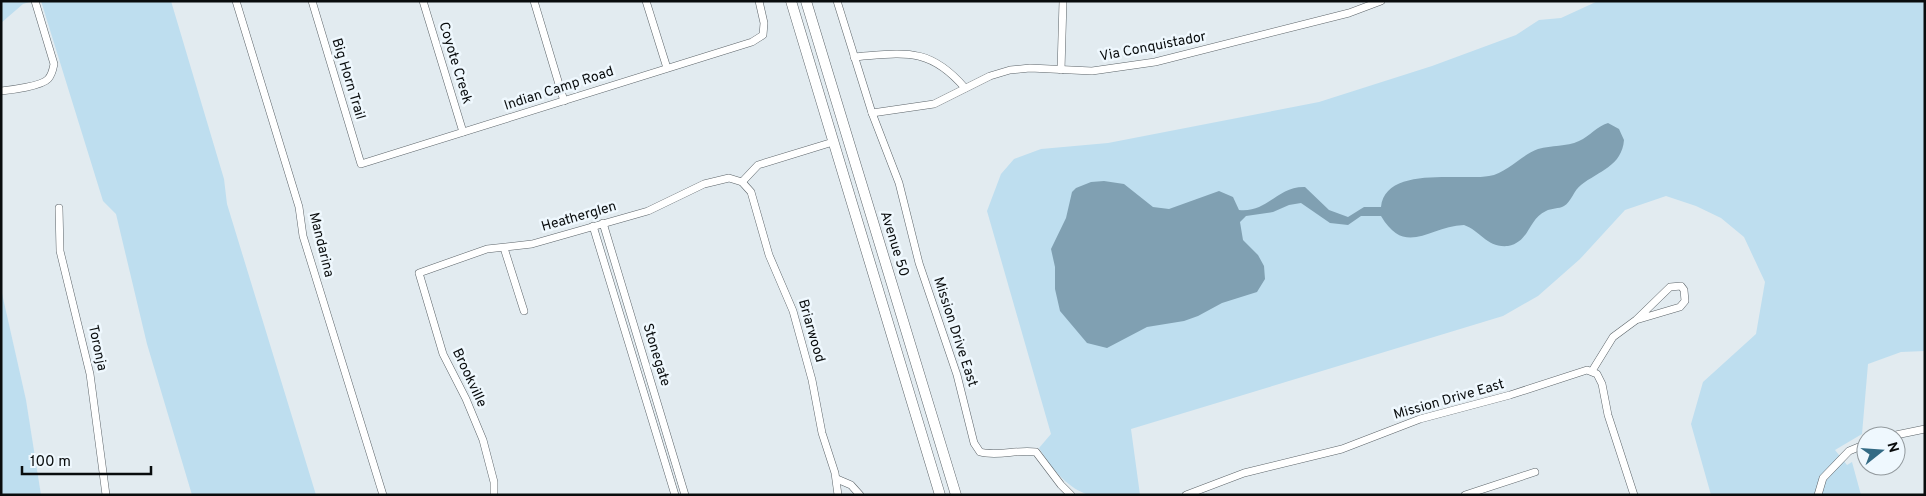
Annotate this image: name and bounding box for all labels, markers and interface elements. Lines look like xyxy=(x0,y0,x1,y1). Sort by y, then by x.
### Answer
street label: Coyote Creek xyxy=(434,20,476,106)
street label: Via Conquistador xyxy=(1098,28,1208,66)
street label: Big Horn Trail xyxy=(328,36,368,122)
street label: Indian Camp Road xyxy=(502,63,616,115)
street label: Heatherglen xyxy=(539,198,619,236)
street label: Avenue 50 xyxy=(876,209,912,279)
street label: Mandarina xyxy=(305,211,337,279)
street label: Mission Drive East xyxy=(929,275,981,389)
street label: Briarwood xyxy=(794,297,828,365)
street label: Stonegate xyxy=(638,322,674,388)
street label: Toronja xyxy=(84,323,110,373)
street label: Brookville xyxy=(448,346,490,410)
street label: Mission Drive East xyxy=(1392,376,1506,424)
north arrow xyxy=(1856,426,1906,476)
text: N xyxy=(1882,440,1902,455)
scale bar xyxy=(22,444,151,476)
text: 100 m xyxy=(30,453,71,472)

